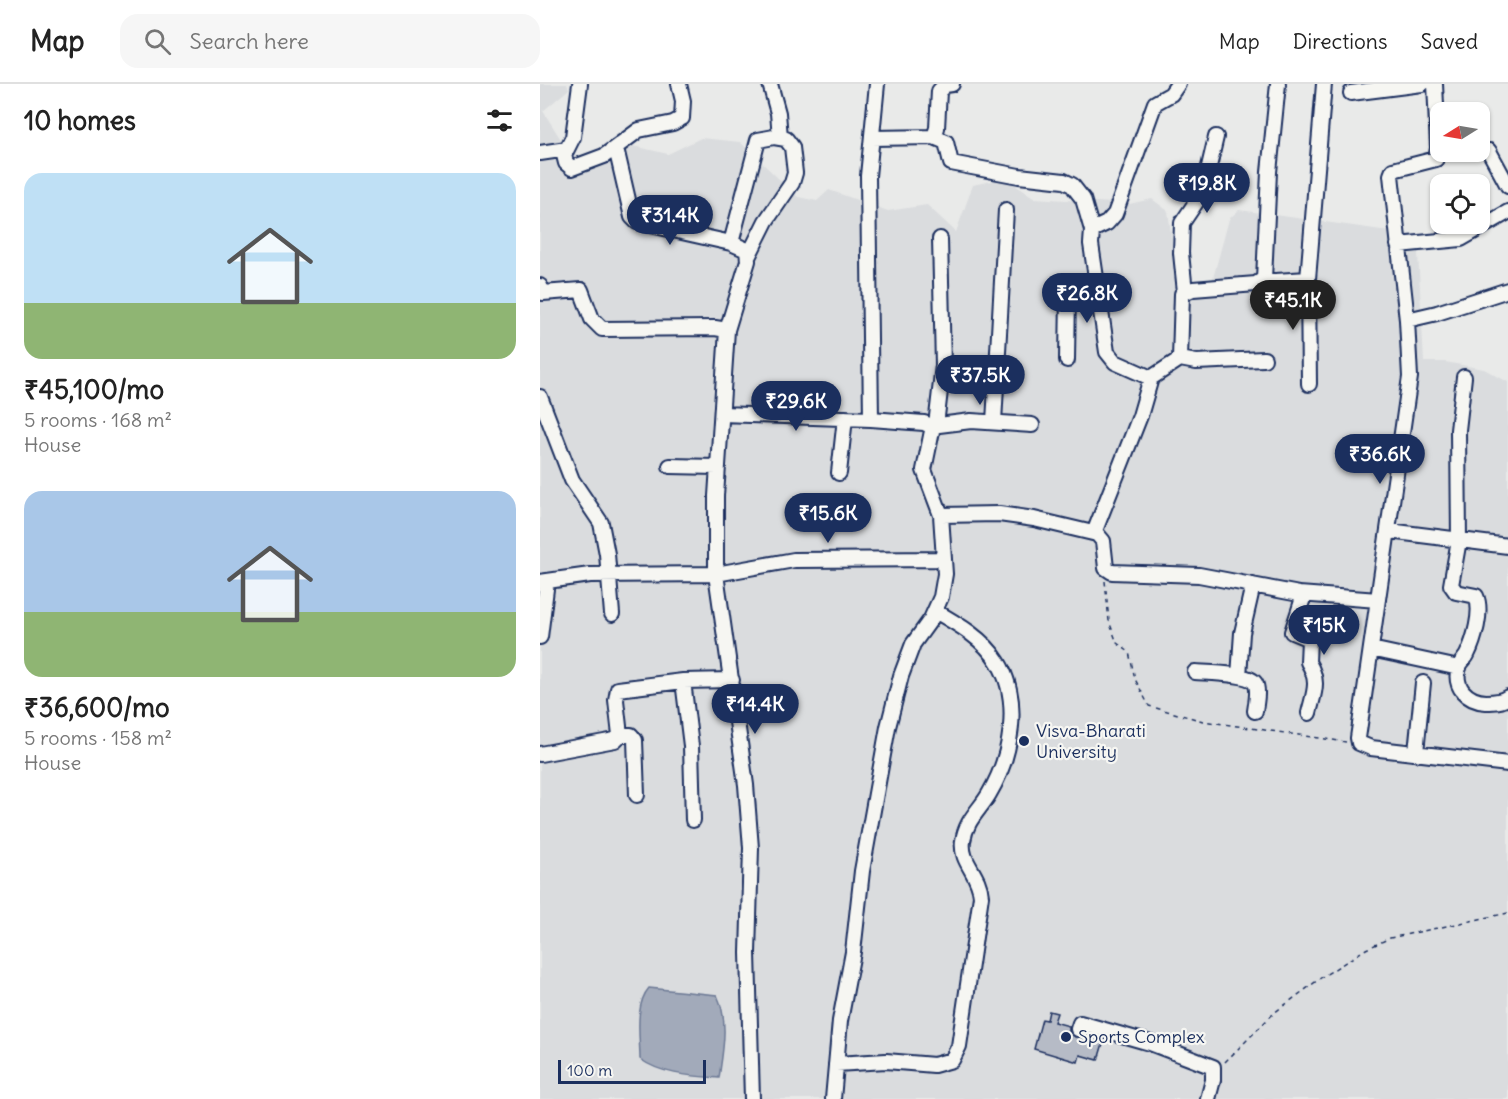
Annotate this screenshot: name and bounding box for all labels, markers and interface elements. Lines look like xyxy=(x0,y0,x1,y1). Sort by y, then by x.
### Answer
search box xyxy=(120,14,540,68)
text: Map xyxy=(30,23,84,59)
icon: search xyxy=(141,25,174,58)
text: Search here xyxy=(189,27,309,55)
text: Map xyxy=(1219,28,1260,55)
text: Directions xyxy=(1293,28,1387,55)
text: Saved xyxy=(1420,28,1478,55)
north arrow xyxy=(1430,102,1490,162)
map controls xyxy=(1430,102,1490,234)
text: 10 homes xyxy=(24,104,136,137)
icon: filters xyxy=(483,104,516,137)
pin: ₹19.8K xyxy=(1158,163,1256,214)
text: ₹19.8K xyxy=(1178,170,1236,195)
button: locate xyxy=(1430,174,1490,234)
pin: ₹31.4K xyxy=(621,195,719,246)
text: ₹31.4K xyxy=(641,202,699,227)
icon: home xyxy=(216,212,324,320)
pin: ₹26.8K xyxy=(1038,273,1136,324)
text: ₹26.8K xyxy=(1056,280,1118,305)
pin: ₹45.1K xyxy=(1244,280,1342,331)
text: ₹45.1K xyxy=(1264,287,1322,312)
pin: ₹37.5K xyxy=(931,355,1029,406)
text: ₹37.5K xyxy=(950,362,1010,387)
text: ₹45,100/mo xyxy=(24,373,164,406)
pin: ₹29.6K xyxy=(747,381,845,432)
text: ₹29.6K xyxy=(765,388,827,413)
text: 5 rooms · 168 m² xyxy=(24,407,172,432)
text: House xyxy=(24,432,81,457)
pin: ₹36.6K xyxy=(1331,434,1429,485)
text: ₹36.6K xyxy=(1349,441,1411,466)
pin: ₹15.6K xyxy=(779,493,877,544)
text: ₹15.6K xyxy=(799,500,857,525)
icon: home xyxy=(216,530,324,638)
pin: ₹15K xyxy=(1288,605,1360,656)
text: ₹15K xyxy=(1302,612,1346,637)
pin: ₹14.4K xyxy=(706,684,804,735)
text: ₹36,600/mo xyxy=(24,691,170,724)
text: ₹14.4K xyxy=(726,691,784,716)
place label: Visva-Bharati University xyxy=(1036,719,1146,763)
text: 5 rooms · 158 m² xyxy=(24,725,172,750)
marker: Visva-Bharati University xyxy=(1017,734,1031,748)
text: House xyxy=(24,750,81,775)
place label: Sports Complex xyxy=(1078,1025,1205,1048)
marker: Sports Complex xyxy=(1059,1030,1073,1044)
scale bar xyxy=(558,1057,706,1084)
text: 100 m xyxy=(567,1060,612,1080)

